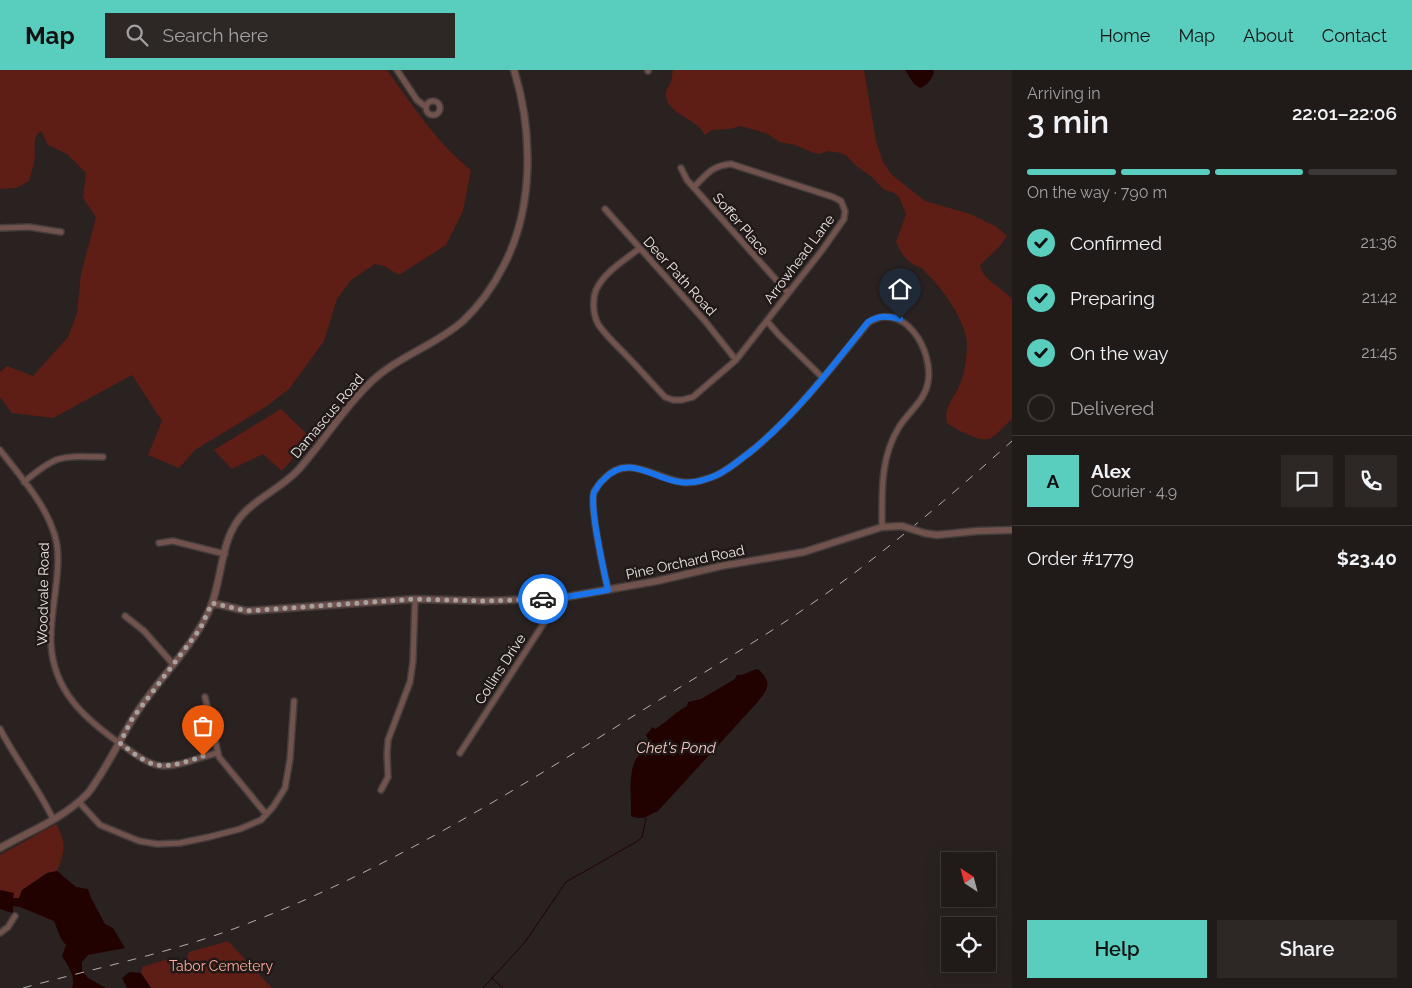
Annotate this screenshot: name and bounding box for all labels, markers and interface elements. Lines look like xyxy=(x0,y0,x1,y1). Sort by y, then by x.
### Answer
search box xyxy=(105,13,455,58)
text: Map xyxy=(25,21,75,50)
icon: search xyxy=(123,21,151,49)
text: Search here xyxy=(163,24,268,46)
text: Home xyxy=(1099,25,1150,46)
text: Map xyxy=(1178,25,1215,46)
text: About xyxy=(1243,25,1294,46)
text: Contact xyxy=(1322,25,1387,46)
text: Arriving in xyxy=(1027,84,1101,103)
text: 22:01–22:06 xyxy=(1292,102,1397,124)
text: 3 min xyxy=(1027,103,1109,140)
text: On the way · 790 m xyxy=(1027,183,1167,202)
street label: Soffer Place xyxy=(710,190,772,258)
street label: Arrowhead Lane xyxy=(760,211,838,307)
icon: check xyxy=(1027,229,1055,257)
text: Confirmed xyxy=(1070,232,1162,254)
street label: Deer Path Road xyxy=(640,233,720,319)
text: 21:36 xyxy=(1361,233,1397,252)
pin xyxy=(879,268,921,319)
icon: home xyxy=(886,275,914,303)
icon: check xyxy=(1027,284,1055,312)
text: Preparing xyxy=(1070,287,1155,309)
text: 21:42 xyxy=(1362,288,1397,307)
icon: check xyxy=(1027,339,1055,367)
text: On the way xyxy=(1070,342,1169,364)
text: 21:45 xyxy=(1361,343,1397,362)
street label: Damascus Road xyxy=(287,371,367,461)
text: Delivered xyxy=(1070,397,1154,419)
button: chat xyxy=(1281,455,1333,507)
button: phone xyxy=(1345,455,1397,507)
text: Alex xyxy=(1091,460,1131,482)
text: A xyxy=(1047,470,1059,492)
text: Courier · 4.9 xyxy=(1091,482,1177,501)
street label: Woodvale Road xyxy=(34,542,52,646)
street label: Pine Orchard Road xyxy=(624,542,746,582)
text: Order #1779 xyxy=(1027,547,1134,569)
text: $23.40 xyxy=(1337,547,1397,569)
courier xyxy=(518,574,568,624)
icon: car xyxy=(529,585,557,613)
street label: Collins Drive xyxy=(471,631,529,707)
pin xyxy=(182,705,224,756)
icon: bag xyxy=(189,712,217,740)
water label: Chet's Pond xyxy=(636,739,717,757)
north arrow xyxy=(941,852,996,908)
map controls xyxy=(941,852,996,972)
button: locate xyxy=(941,917,996,972)
button: Help xyxy=(1027,920,1207,978)
button: Share xyxy=(1217,920,1397,978)
park label: Tabor Cemetery xyxy=(169,958,273,974)

